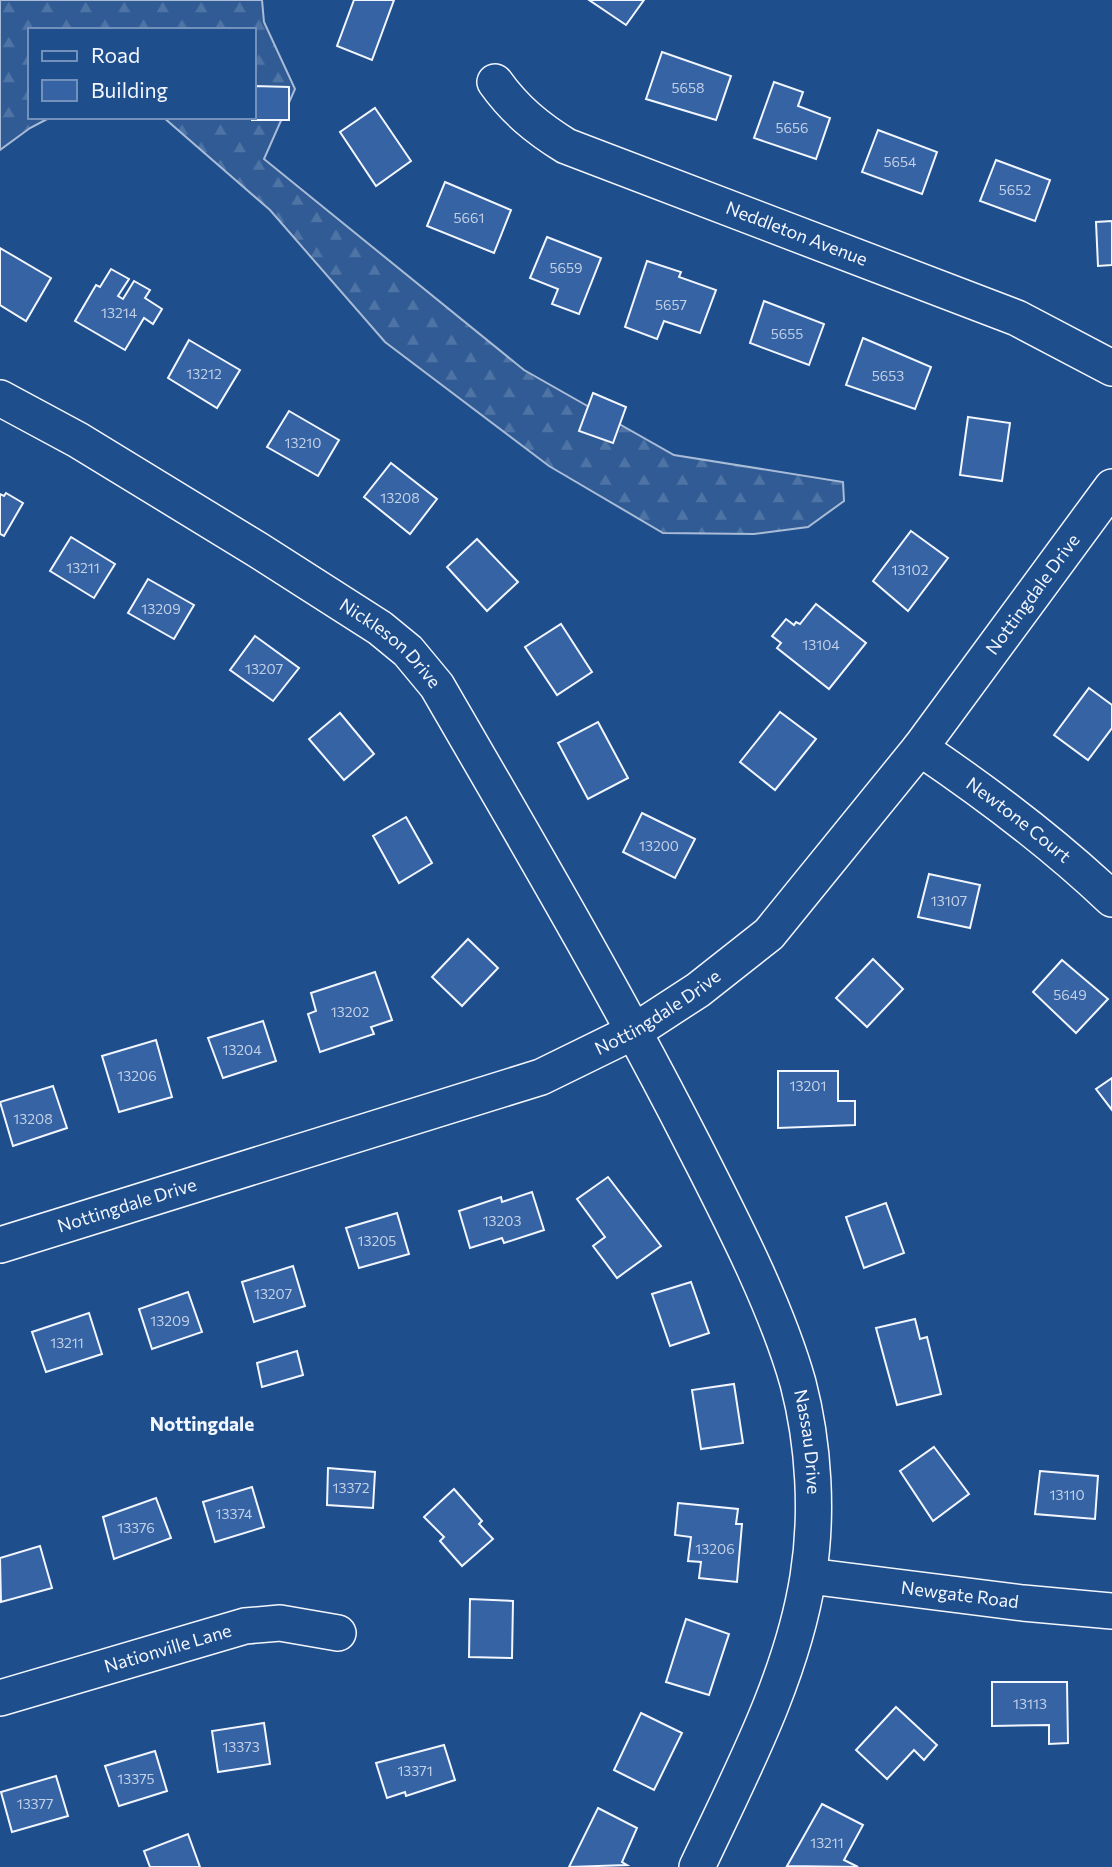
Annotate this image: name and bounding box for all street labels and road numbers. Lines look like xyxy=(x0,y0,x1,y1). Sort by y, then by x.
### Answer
street label: Neddleton Avenue xyxy=(723,196,871,270)
street label: Nottingdale Drive xyxy=(981,529,1084,659)
street label: Nickleson Drive xyxy=(336,593,446,692)
street label: Newtone Court xyxy=(962,772,1076,867)
street label: Nottingdale Drive xyxy=(591,965,725,1059)
street label: Nottingdale Drive xyxy=(54,1173,199,1237)
street label: Nassau Drive xyxy=(790,1387,825,1495)
street label: Newgate Road xyxy=(900,1576,1020,1612)
street label: Nationville Lane xyxy=(101,1619,234,1677)

